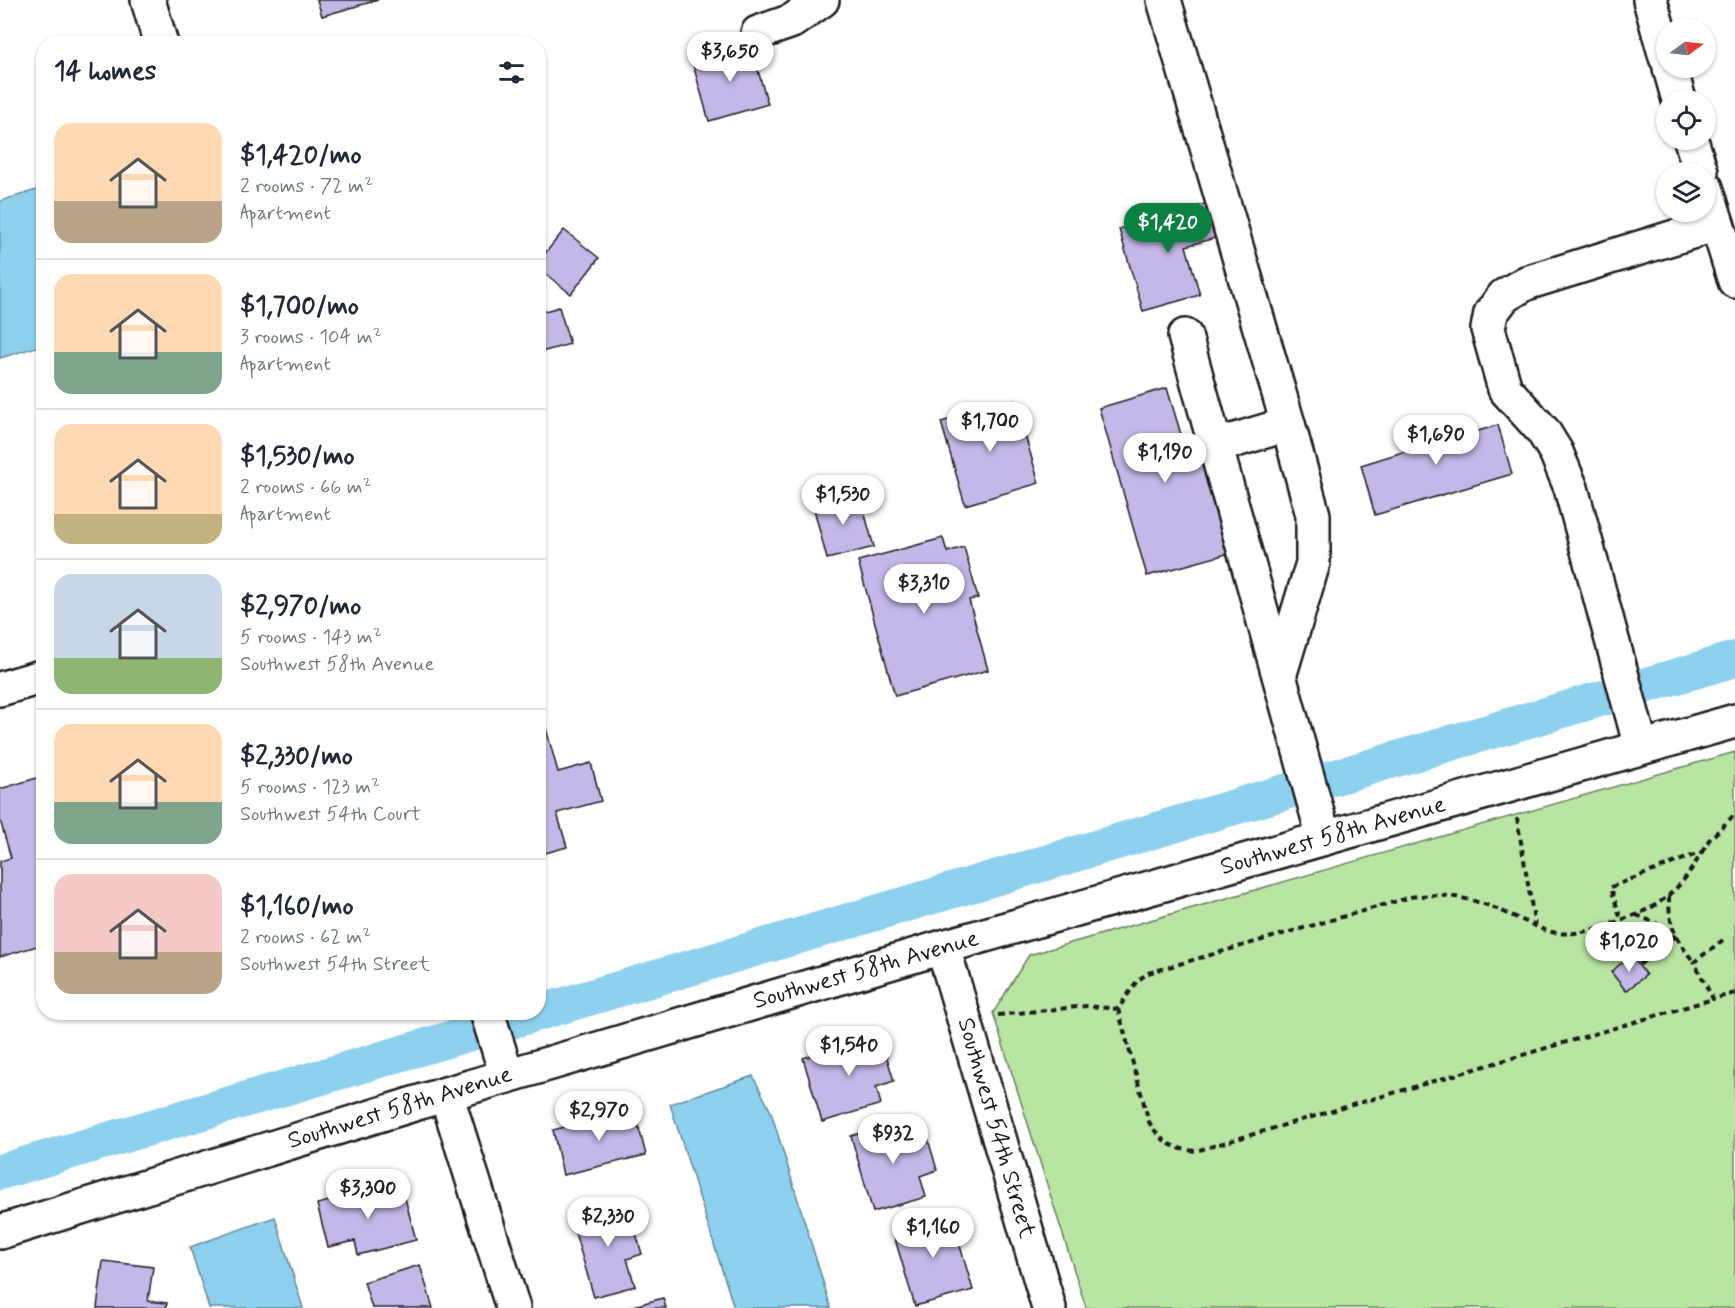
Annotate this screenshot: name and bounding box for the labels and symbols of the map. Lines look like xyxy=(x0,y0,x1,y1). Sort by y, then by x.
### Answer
north arrow xyxy=(1656,18,1716,78)
pin: $3,650 xyxy=(681,32,779,83)
pin: $1,420 xyxy=(1119,203,1217,254)
pin: $1,700 xyxy=(941,402,1039,453)
pin: $1,690 xyxy=(1387,415,1485,466)
pin: $1,190 xyxy=(1116,433,1214,484)
pin: $1,530 xyxy=(794,475,892,526)
pin: $3,310 xyxy=(875,564,973,615)
street label: Southwest 58th Avenue xyxy=(1217,789,1449,883)
pin: $1,020 xyxy=(1580,922,1678,973)
street label: Southwest 58th Avenue xyxy=(750,923,982,1017)
street label: Southwest 54th Street xyxy=(950,1014,1042,1242)
pin: $1,540 xyxy=(800,1026,898,1077)
street label: Southwest 58th Avenue xyxy=(284,1059,516,1157)
pin: $2,970 xyxy=(550,1091,648,1142)
pin: $932 xyxy=(857,1114,929,1165)
pin: $3,300 xyxy=(319,1169,417,1220)
pin: $2,330 xyxy=(559,1197,657,1248)
pin: $1,160 xyxy=(884,1208,982,1259)

